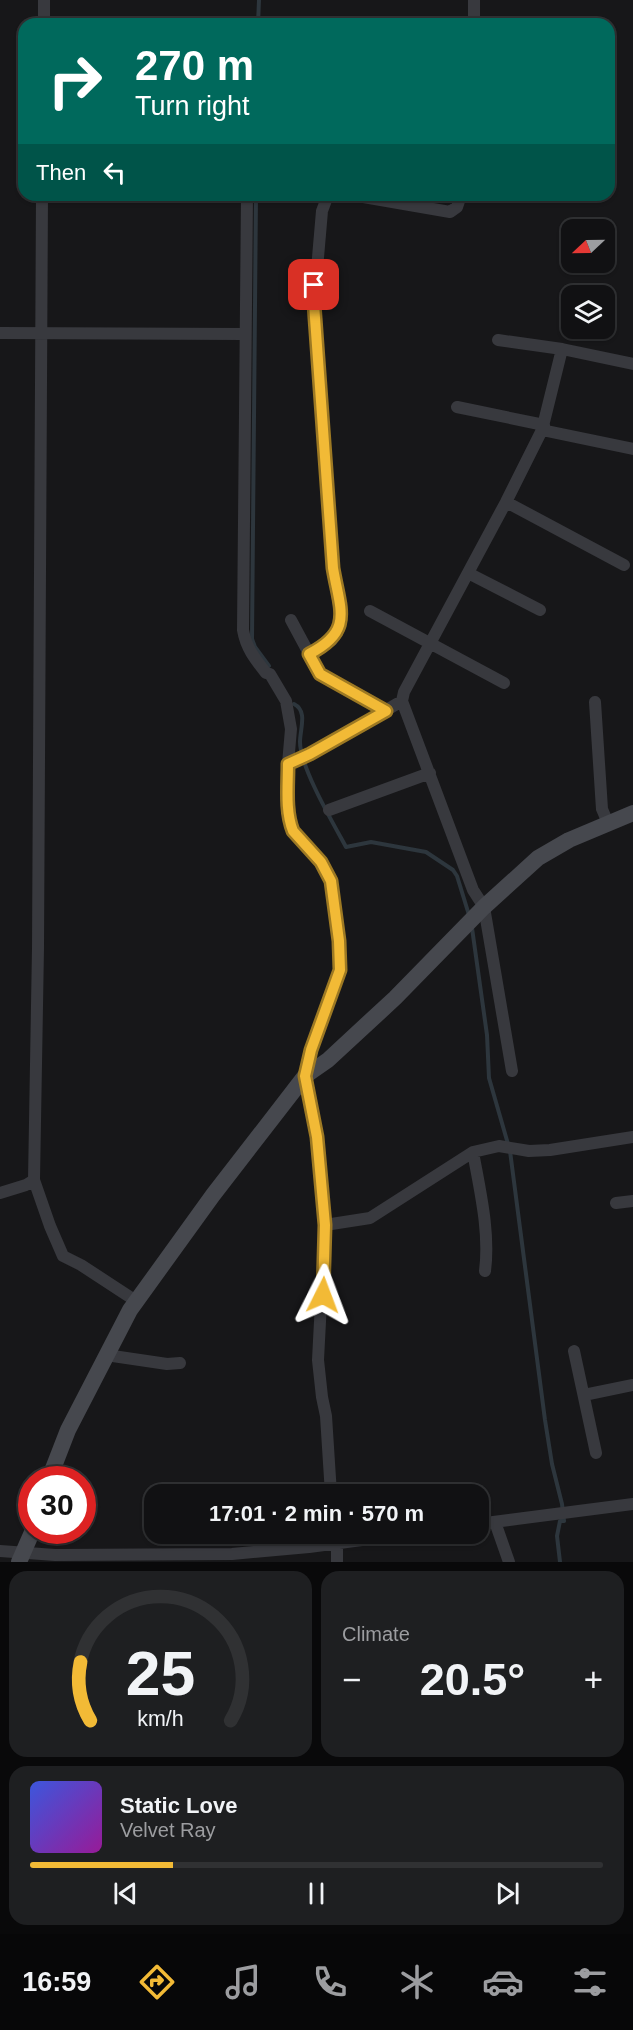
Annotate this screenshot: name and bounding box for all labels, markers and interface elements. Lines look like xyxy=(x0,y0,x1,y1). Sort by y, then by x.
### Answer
icon: right xyxy=(36,42,114,120)
text: 270 m xyxy=(135,42,254,89)
text: Turn right xyxy=(135,91,250,121)
icon: left xyxy=(98,156,131,189)
text: Then xyxy=(36,160,86,185)
north arrow xyxy=(561,219,615,273)
map controls xyxy=(561,219,615,339)
pin xyxy=(288,259,339,310)
icon: arrive xyxy=(297,268,330,301)
button: layers xyxy=(561,285,615,339)
position arrow xyxy=(291,1263,355,1327)
speed limit sign: 30 xyxy=(18,1466,96,1544)
text: 17:01 · 2 min · 570 m xyxy=(209,1501,424,1526)
text: Climate xyxy=(342,1623,410,1645)
text: 25 xyxy=(126,1639,195,1708)
text: 20.5° xyxy=(420,1654,525,1705)
text: − xyxy=(342,1661,361,1698)
text: + xyxy=(584,1661,603,1698)
text: km/h xyxy=(137,1707,184,1731)
text: Static Love xyxy=(120,1793,237,1818)
text: Velvet Ray xyxy=(120,1819,216,1841)
icon: previous xyxy=(109,1877,142,1910)
icon: pause xyxy=(300,1877,333,1910)
icon: next xyxy=(491,1877,524,1910)
icon: directions xyxy=(136,1961,178,2003)
icon: music xyxy=(222,1961,264,2003)
icon: phone xyxy=(309,1961,351,2003)
icon: climate xyxy=(396,1961,438,2003)
icon: car xyxy=(482,1961,524,2003)
icon: filters xyxy=(569,1961,611,2003)
text: 16:59 xyxy=(22,1967,91,1997)

